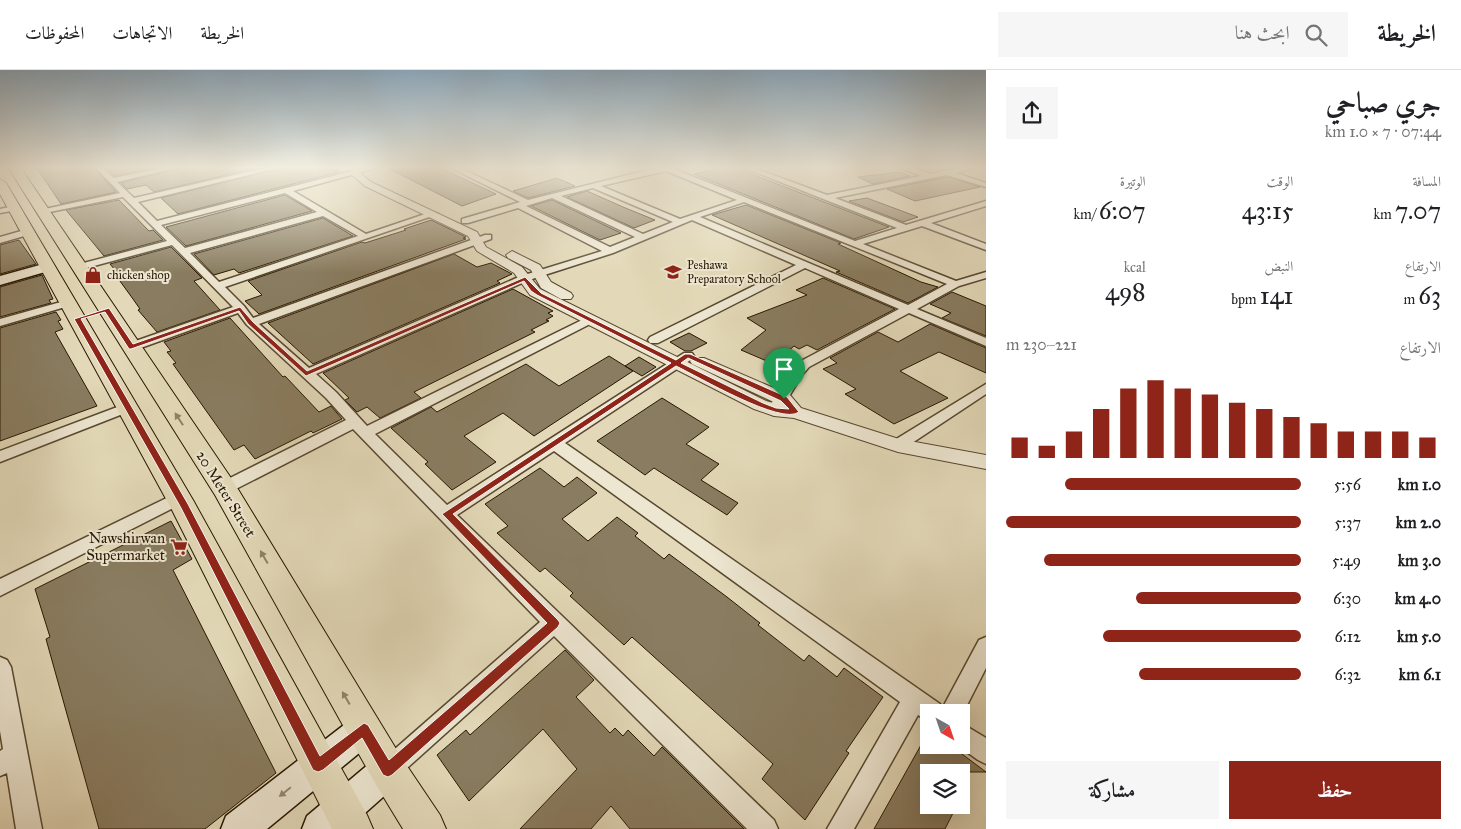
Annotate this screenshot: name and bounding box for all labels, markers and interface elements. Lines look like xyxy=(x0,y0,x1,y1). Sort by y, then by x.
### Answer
search box xyxy=(998,12,1348,57)
text: الخريطة xyxy=(1378,18,1436,48)
text: ابحث هنا xyxy=(1235,21,1290,44)
icon: search xyxy=(1302,21,1330,49)
text: المحفوظات xyxy=(25,22,84,44)
text: الاتجاهات xyxy=(112,22,172,44)
text: الخريطة xyxy=(200,22,244,44)
text: جري صباحي xyxy=(1326,85,1441,120)
button: share xyxy=(1006,87,1058,139)
text: 07:44 · 7 × 1.0 km xyxy=(1325,122,1441,141)
text: الوتيرة xyxy=(1120,173,1146,190)
text: الوقت xyxy=(1267,173,1293,190)
text: المسافة xyxy=(1412,173,1441,190)
text: 6:07 xyxy=(1099,195,1146,226)
text: 43:15 xyxy=(1242,195,1293,226)
text: 7.07 xyxy=(1395,195,1441,226)
text: /km xyxy=(1074,206,1099,223)
text: km xyxy=(1374,206,1395,223)
place label: Peshawa Preparatory School xyxy=(687,258,782,286)
text: النبض xyxy=(1264,258,1293,275)
text: الارتفاع xyxy=(1405,258,1441,275)
text: kcal xyxy=(1124,259,1146,276)
school or university icon: Peshawa Preparatory School xyxy=(663,262,683,282)
shop icon: chicken shop xyxy=(83,265,103,285)
place label: chicken shop xyxy=(107,268,170,282)
text: 498 xyxy=(1105,276,1146,307)
text: 141 xyxy=(1260,280,1293,311)
text: 63 xyxy=(1418,280,1441,311)
text: bpm xyxy=(1231,291,1260,308)
text: m xyxy=(1403,291,1418,308)
text: 221–230 m xyxy=(1006,335,1077,354)
text: الارتفاع xyxy=(1399,338,1441,357)
pin xyxy=(763,348,805,399)
icon: arrive xyxy=(770,355,798,383)
one-way arrow xyxy=(174,412,183,426)
street label: 20 Meter Street xyxy=(192,447,260,541)
text: 5:56 xyxy=(1334,475,1361,494)
text: 1.0 km xyxy=(1398,475,1441,494)
text: 5:37 xyxy=(1335,513,1361,532)
text: 2.0 km xyxy=(1396,513,1441,532)
place label: Nawshirwan Supermarket xyxy=(86,529,166,564)
supermarket icon: Nawshirwan Supermarket xyxy=(169,537,189,557)
one-way arrow xyxy=(260,551,269,564)
text: 5:49 xyxy=(1332,551,1361,570)
text: 3.0 km xyxy=(1398,551,1441,570)
text: 6:30 xyxy=(1333,589,1361,608)
text: 4.0 km xyxy=(1395,589,1441,608)
text: 6:12 xyxy=(1335,627,1361,646)
text: 5.0 km xyxy=(1397,627,1441,646)
text: 6:32 xyxy=(1334,665,1361,684)
text: 6.1 km xyxy=(1399,665,1441,684)
one-way arrow xyxy=(341,691,350,704)
north arrow xyxy=(920,704,970,754)
map controls xyxy=(920,704,970,814)
button: مشاركة xyxy=(1006,761,1219,819)
button: حفظ xyxy=(1229,761,1441,819)
button: layers xyxy=(920,764,970,814)
one-way arrow xyxy=(278,787,291,798)

